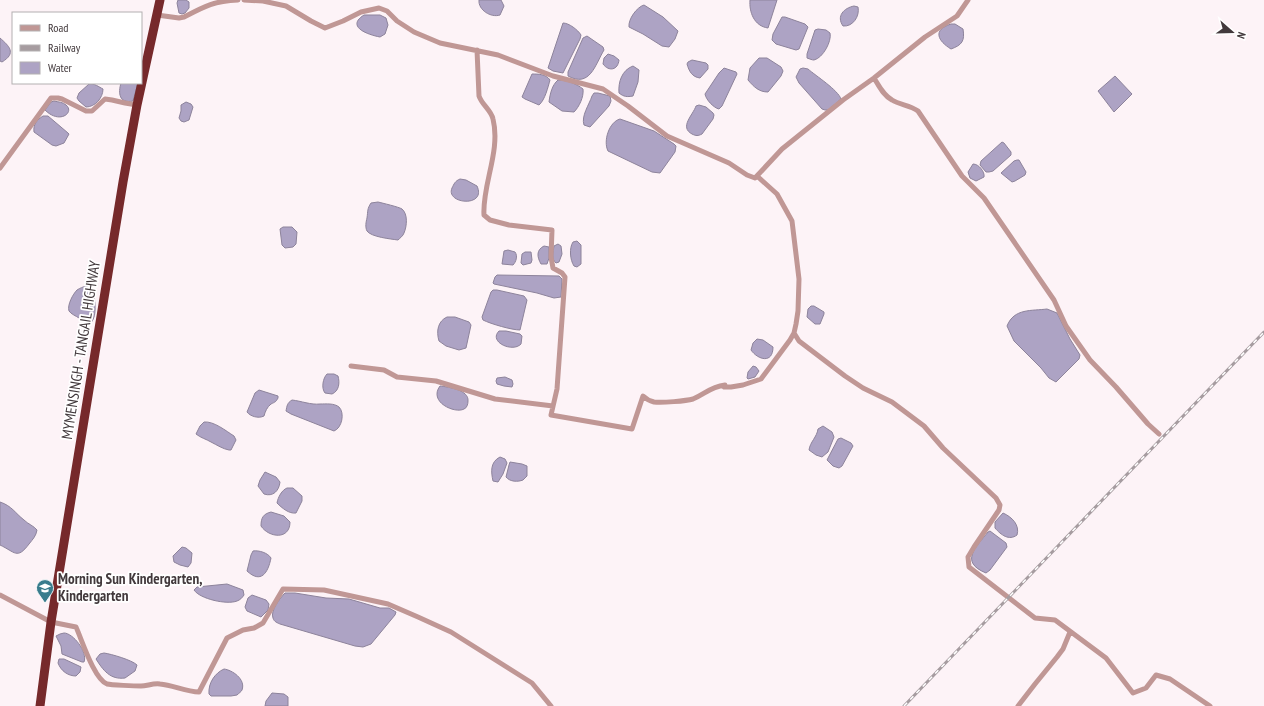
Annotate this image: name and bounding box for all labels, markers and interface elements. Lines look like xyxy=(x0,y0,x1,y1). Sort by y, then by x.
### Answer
legend xyxy=(12,12,142,84)
north arrow xyxy=(1212,12,1252,52)
text: Road xyxy=(48,20,68,35)
text: N xyxy=(1234,30,1249,41)
text: Railway xyxy=(48,40,81,55)
text: Water xyxy=(48,60,73,75)
street label: MYMENSINGH - TANGAIL HIGHWAY xyxy=(57,259,104,441)
place label: Morning Sun Kindergarten, Kindergarten xyxy=(58,569,202,605)
school or university icon: Morning Sun Kindergarten, Kindergarten xyxy=(35,578,55,603)

